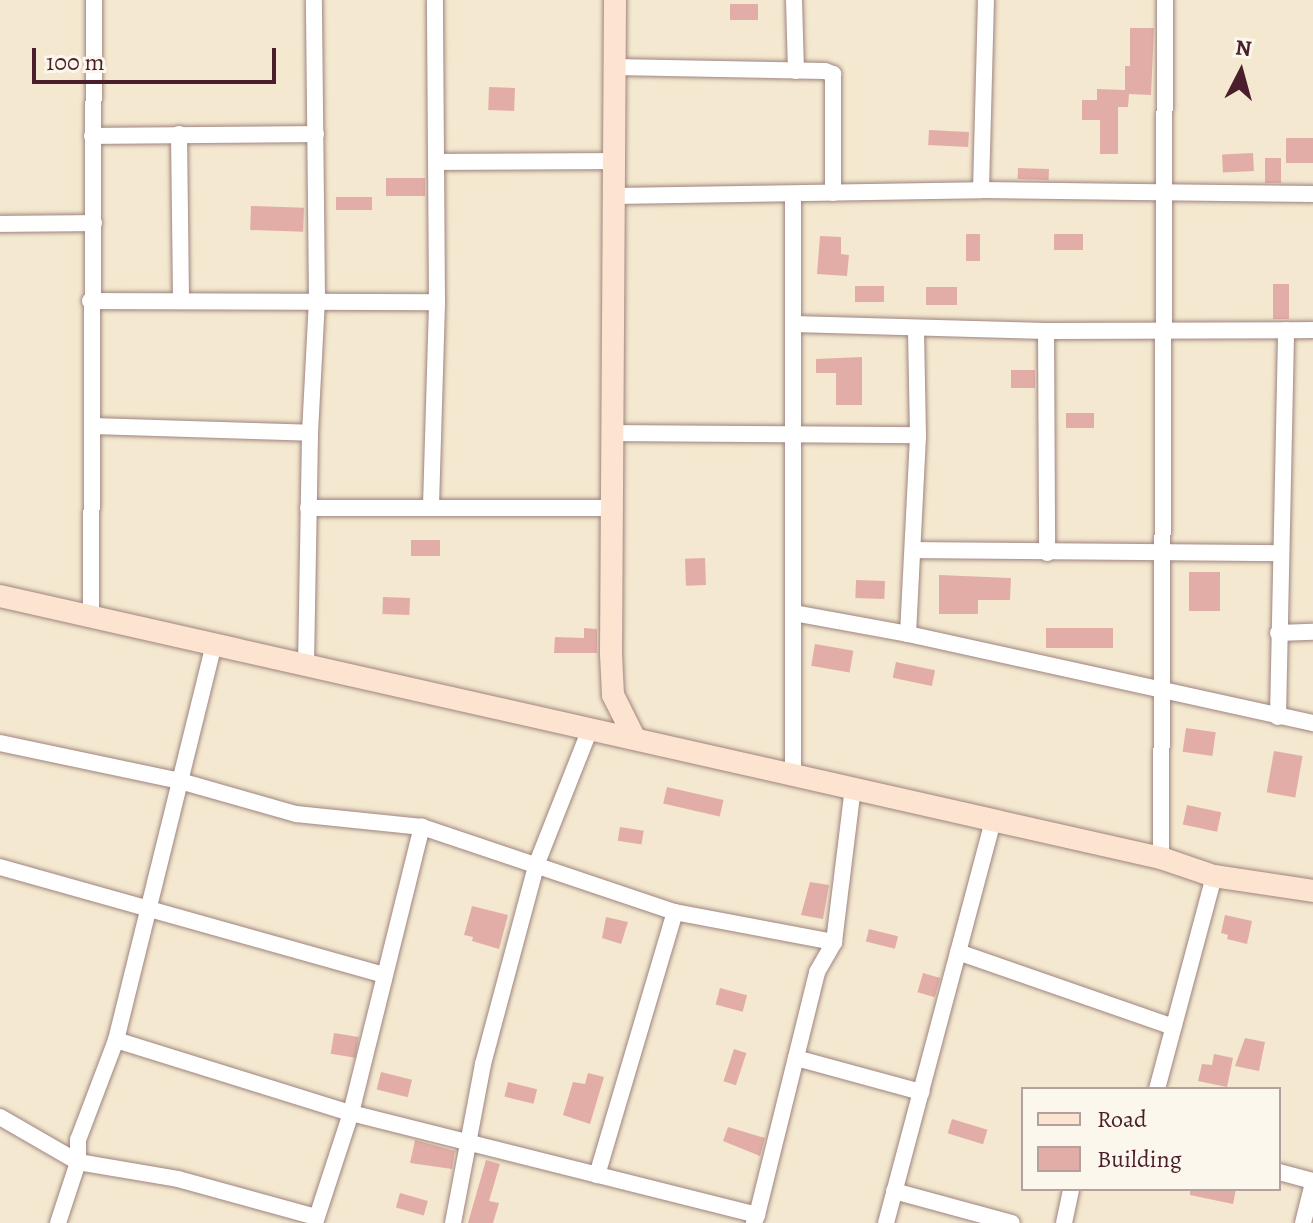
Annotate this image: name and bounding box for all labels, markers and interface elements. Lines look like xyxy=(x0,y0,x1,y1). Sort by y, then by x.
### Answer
scale bar xyxy=(36,32,280,82)
north arrow xyxy=(1201,32,1281,112)
text: N xyxy=(1234,32,1253,64)
text: 100 m xyxy=(46,46,105,78)
legend xyxy=(1021,1087,1281,1191)
text: Road xyxy=(1097,1103,1147,1135)
text: Building xyxy=(1097,1143,1182,1175)

